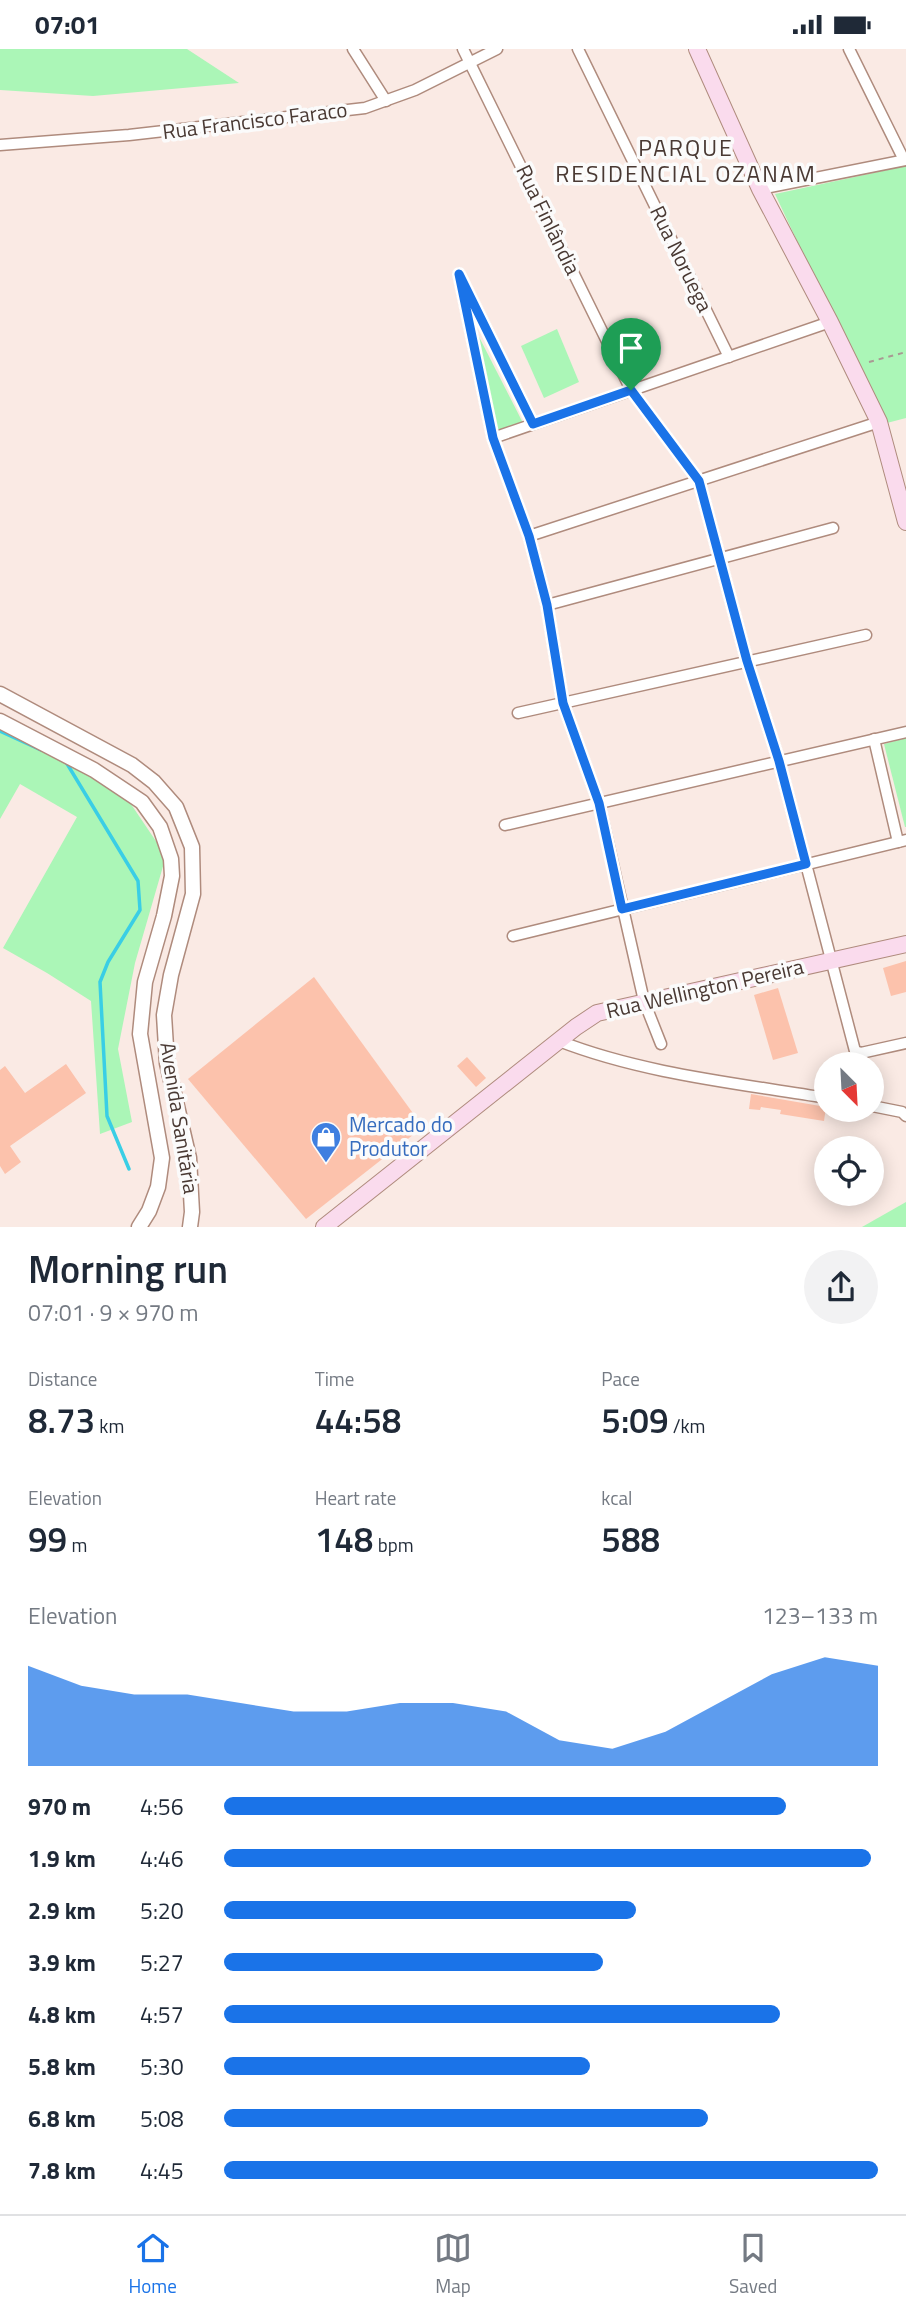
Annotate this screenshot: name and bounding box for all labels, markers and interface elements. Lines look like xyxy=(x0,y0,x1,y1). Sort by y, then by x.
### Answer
text: 07:01 xyxy=(35,5,100,44)
street label: Rua Francisco Faraco xyxy=(161,93,349,147)
district label: PARQUE RESIDENCIAL OZANAM xyxy=(555,130,817,191)
street label: Rua Finlândia xyxy=(508,159,590,280)
street label: Rua Noruega xyxy=(642,200,722,318)
pin xyxy=(601,318,661,390)
icon: arrive xyxy=(612,329,650,367)
street label: Rua Wellington Pereira xyxy=(603,950,807,1026)
street label: Avenida Sanitária xyxy=(152,1040,208,1196)
north arrow xyxy=(814,1052,884,1122)
map controls xyxy=(814,1052,884,1206)
place label: Mercado do Produtor xyxy=(349,1108,453,1164)
shop icon: Mercado do Produtor xyxy=(309,1120,343,1164)
button: locate xyxy=(814,1136,884,1206)
text: Morning run xyxy=(28,1240,228,1298)
button: share xyxy=(804,1250,878,1324)
text: 07:01 · 9 × 970 m xyxy=(28,1295,198,1330)
text: Distance xyxy=(28,1364,97,1393)
text: Time xyxy=(315,1364,354,1393)
text: Pace xyxy=(601,1364,640,1393)
text: 8.73 xyxy=(28,1393,95,1447)
text: 44:58 xyxy=(315,1393,401,1447)
text: 5:09 xyxy=(601,1393,669,1447)
text: km xyxy=(95,1411,124,1440)
text: /km xyxy=(669,1411,706,1440)
text: Elevation xyxy=(28,1483,102,1512)
text: Heart rate xyxy=(315,1483,396,1512)
text: kcal xyxy=(601,1483,632,1512)
text: 99 xyxy=(28,1512,67,1566)
text: 148 xyxy=(315,1512,373,1566)
text: 588 xyxy=(601,1512,660,1566)
text: m xyxy=(67,1530,87,1559)
text: bpm xyxy=(373,1530,414,1559)
text: Elevation xyxy=(28,1598,117,1633)
text: 123–133 m xyxy=(762,1598,878,1633)
text: 970 m xyxy=(28,1789,91,1824)
text: 4:56 xyxy=(140,1789,184,1824)
text: 1.9 km xyxy=(28,1841,96,1876)
text: 4:46 xyxy=(140,1841,184,1876)
text: 2.9 km xyxy=(28,1893,96,1928)
text: 5:20 xyxy=(140,1893,184,1928)
text: 3.9 km xyxy=(28,1945,96,1980)
text: 5:27 xyxy=(140,1945,184,1980)
text: 4.8 km xyxy=(28,1997,96,2032)
text: 4:57 xyxy=(140,1997,184,2032)
text: 5.8 km xyxy=(28,2049,96,2084)
text: 5:30 xyxy=(140,2049,184,2084)
text: 6.8 km xyxy=(28,2101,96,2136)
text: 5:08 xyxy=(140,2101,184,2136)
text: 7.8 km xyxy=(28,2153,96,2188)
text: 4:45 xyxy=(140,2153,184,2188)
tab: Home xyxy=(129,2229,177,2300)
tab: Map xyxy=(434,2229,472,2300)
tab: Saved xyxy=(729,2229,777,2300)

